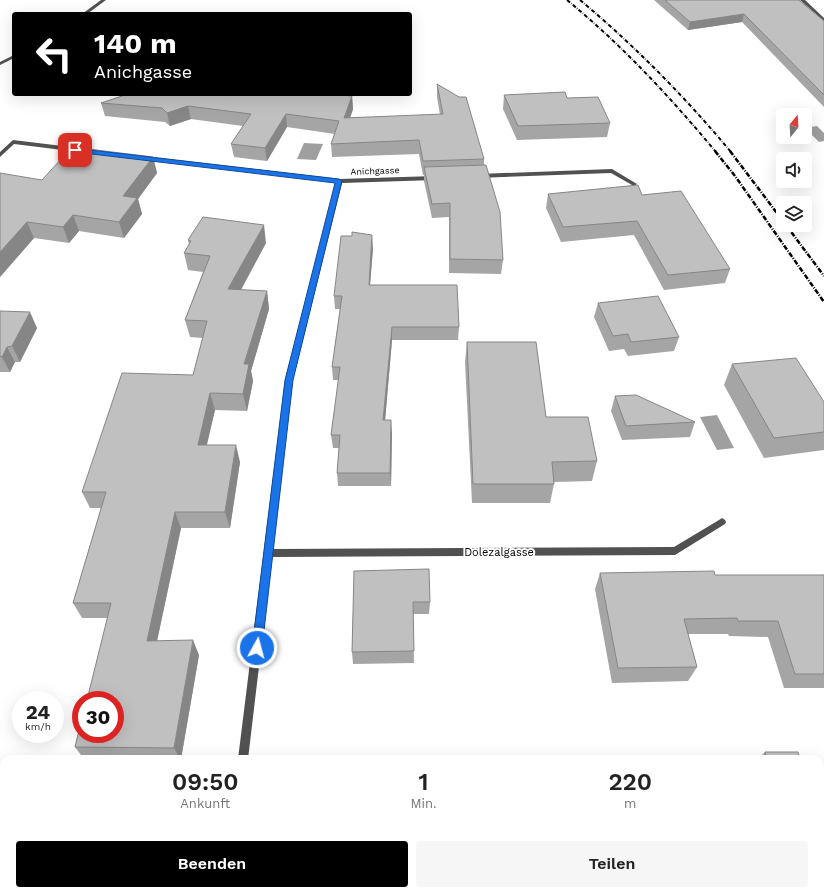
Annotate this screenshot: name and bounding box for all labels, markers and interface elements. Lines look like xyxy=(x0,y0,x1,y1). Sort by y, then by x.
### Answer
text: 140 m xyxy=(94,27,177,60)
icon: left xyxy=(28,28,80,80)
text: Anichgasse xyxy=(94,61,192,82)
north arrow xyxy=(776,108,812,144)
map controls xyxy=(776,108,812,232)
pin xyxy=(58,133,92,167)
icon: arrive xyxy=(64,139,86,161)
button: sound xyxy=(776,152,812,188)
street label: Anichgasse xyxy=(350,165,400,177)
button: layers xyxy=(776,196,812,232)
street label: Dolezalgasse xyxy=(464,546,534,559)
position arrow xyxy=(236,627,278,669)
speed limit sign: 30 xyxy=(72,691,124,743)
text: 24 xyxy=(26,700,50,724)
text: km/h xyxy=(25,721,51,732)
text: 09:50 xyxy=(172,768,238,796)
text: 1 xyxy=(418,768,428,796)
text: 220 xyxy=(608,768,652,796)
text: Ankunft xyxy=(180,796,230,811)
text: Min. xyxy=(410,796,436,811)
text: m xyxy=(624,796,636,811)
button: Beenden xyxy=(16,841,408,887)
button: Teilen xyxy=(416,841,808,887)

